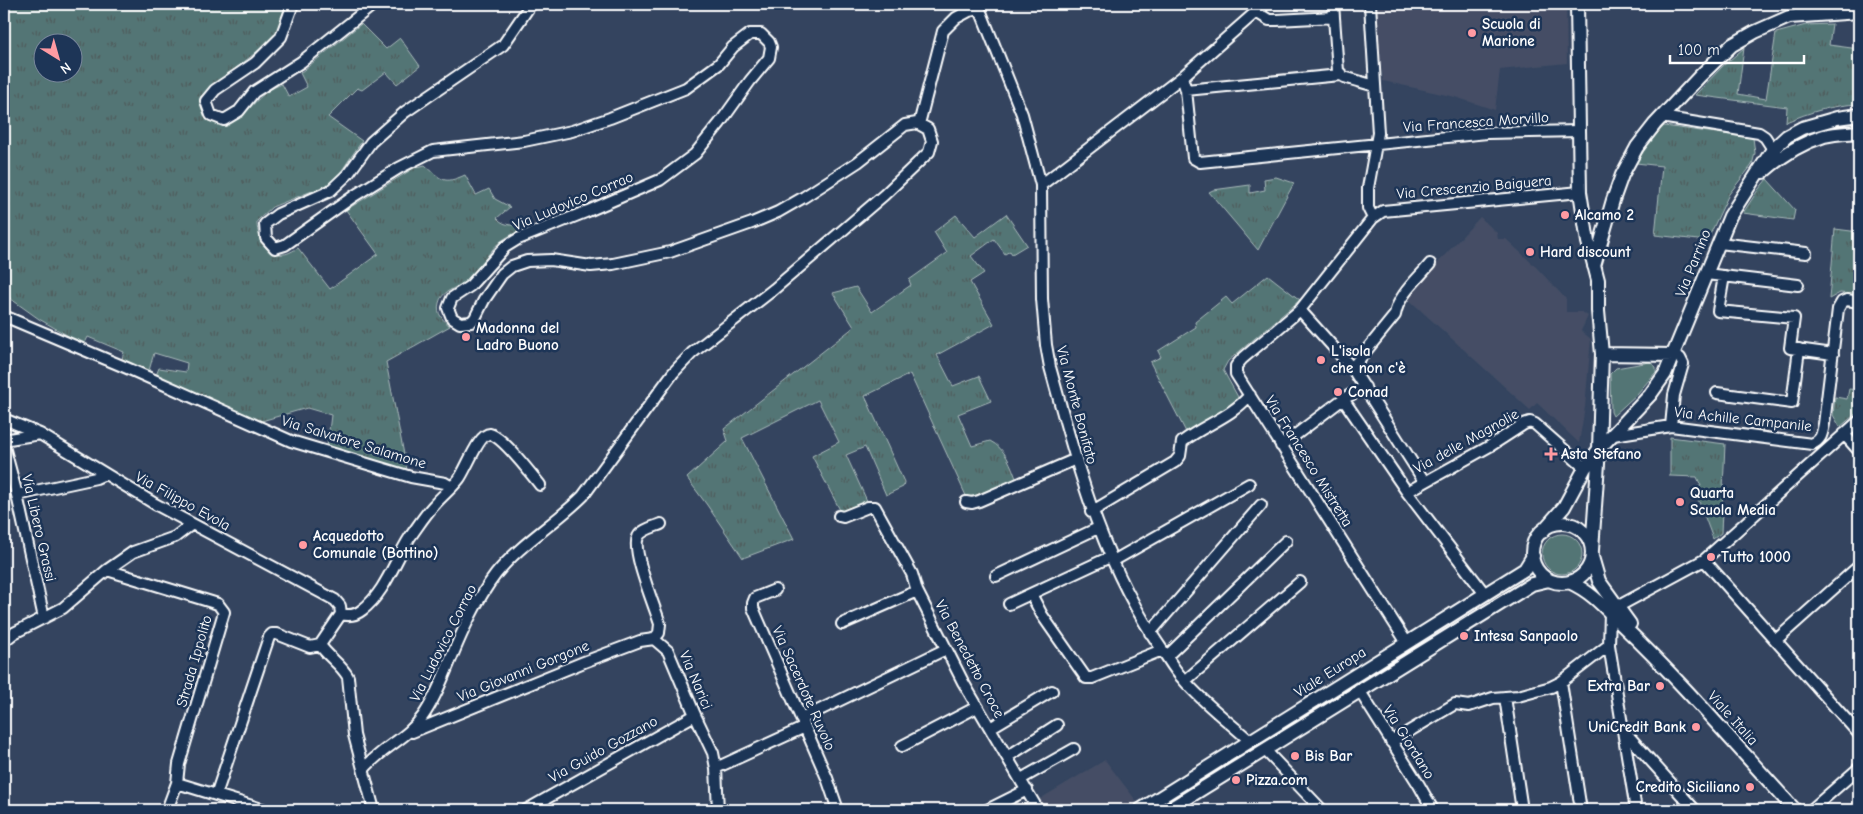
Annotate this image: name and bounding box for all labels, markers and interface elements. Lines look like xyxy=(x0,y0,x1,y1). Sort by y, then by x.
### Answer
place label: Scuola di Marione xyxy=(1482,15,1541,50)
marker: Scuola di Marione xyxy=(1466,27,1478,39)
north arrow xyxy=(32,32,82,82)
scale bar xyxy=(1670,32,1804,64)
text: 100 m xyxy=(1678,41,1720,59)
text: N xyxy=(57,58,74,78)
street label: Via Francesca Morvillo xyxy=(1402,108,1550,136)
street label: Via Ludovico Corrao xyxy=(510,167,636,235)
street label: Via Crescenzio Baiguera xyxy=(1396,171,1552,203)
place label: Alcamo 2 xyxy=(1575,206,1634,224)
marker: Alcamo 2 xyxy=(1559,209,1571,221)
street label: Via Parrino xyxy=(1671,227,1715,299)
place label: Hard discount xyxy=(1540,243,1632,261)
marker: Hard discount xyxy=(1524,246,1536,258)
place label: Madonna del Ladro Buono xyxy=(476,319,559,354)
marker: Madonna del Ladro Buono xyxy=(460,331,472,343)
place label: L'isola che non c'è xyxy=(1331,342,1406,377)
street label: Via Monte Bonifato xyxy=(1053,344,1101,466)
marker: L'isola che non c'è xyxy=(1315,354,1327,366)
place label: Conad xyxy=(1348,383,1388,401)
marker: Conad xyxy=(1332,386,1344,398)
street label: Via Francesco Mistretta xyxy=(1261,392,1357,530)
street label: Via Achille Campanile xyxy=(1673,403,1813,435)
street label: Via delle Magnolie xyxy=(1410,404,1522,477)
street label: Via Salvatore Salamone xyxy=(279,411,429,473)
place label: Asta Stefano xyxy=(1561,445,1642,463)
marker: Asta Stefano xyxy=(1545,448,1557,460)
street label: Via Filippo Evola xyxy=(132,467,234,535)
street label: Via Libero Grassi xyxy=(18,473,60,583)
place label: Quarta Scuola Media xyxy=(1690,484,1776,519)
marker: Quarta Scuola Media xyxy=(1674,496,1686,508)
place label: Acquedotto Comunale (Bottino) xyxy=(313,527,438,562)
marker: Acquedotto Comunale (Bottino) xyxy=(297,539,309,551)
place label: Tutto 1000 xyxy=(1721,548,1791,566)
marker: Tutto 1000 xyxy=(1705,551,1717,563)
street label: Via Ludovico Corrao xyxy=(406,581,480,705)
street label: Via Benedetto Croce xyxy=(931,597,1009,721)
street label: Strada Ippolito xyxy=(172,613,216,709)
street label: Via Sacerdote Ruvolo xyxy=(768,623,840,753)
place label: Intesa Sanpaolo xyxy=(1474,627,1578,645)
marker: Intesa Sanpaolo xyxy=(1458,630,1470,642)
street label: Via Giovanni Gorgone xyxy=(454,636,592,706)
street label: Viale Europa xyxy=(1291,643,1369,701)
street label: Via Narici xyxy=(676,648,716,712)
place label: Extra Bar xyxy=(1587,677,1650,695)
marker: Extra Bar xyxy=(1654,680,1666,692)
street label: Viale Italia xyxy=(1704,687,1762,749)
street label: Via Giordano xyxy=(1379,702,1439,782)
street label: Via Guido Gozzano xyxy=(545,712,661,786)
place label: UniCredit Bank xyxy=(1588,718,1687,736)
marker: UniCredit Bank xyxy=(1690,721,1702,733)
place label: Bis Bar xyxy=(1305,747,1352,765)
marker: Bis Bar xyxy=(1289,750,1301,762)
place label: Pizza.com xyxy=(1246,771,1308,789)
marker: Pizza.com xyxy=(1230,774,1242,786)
place label: Credito Siciliano xyxy=(1636,778,1740,796)
marker: Credito Siciliano xyxy=(1744,781,1756,793)

